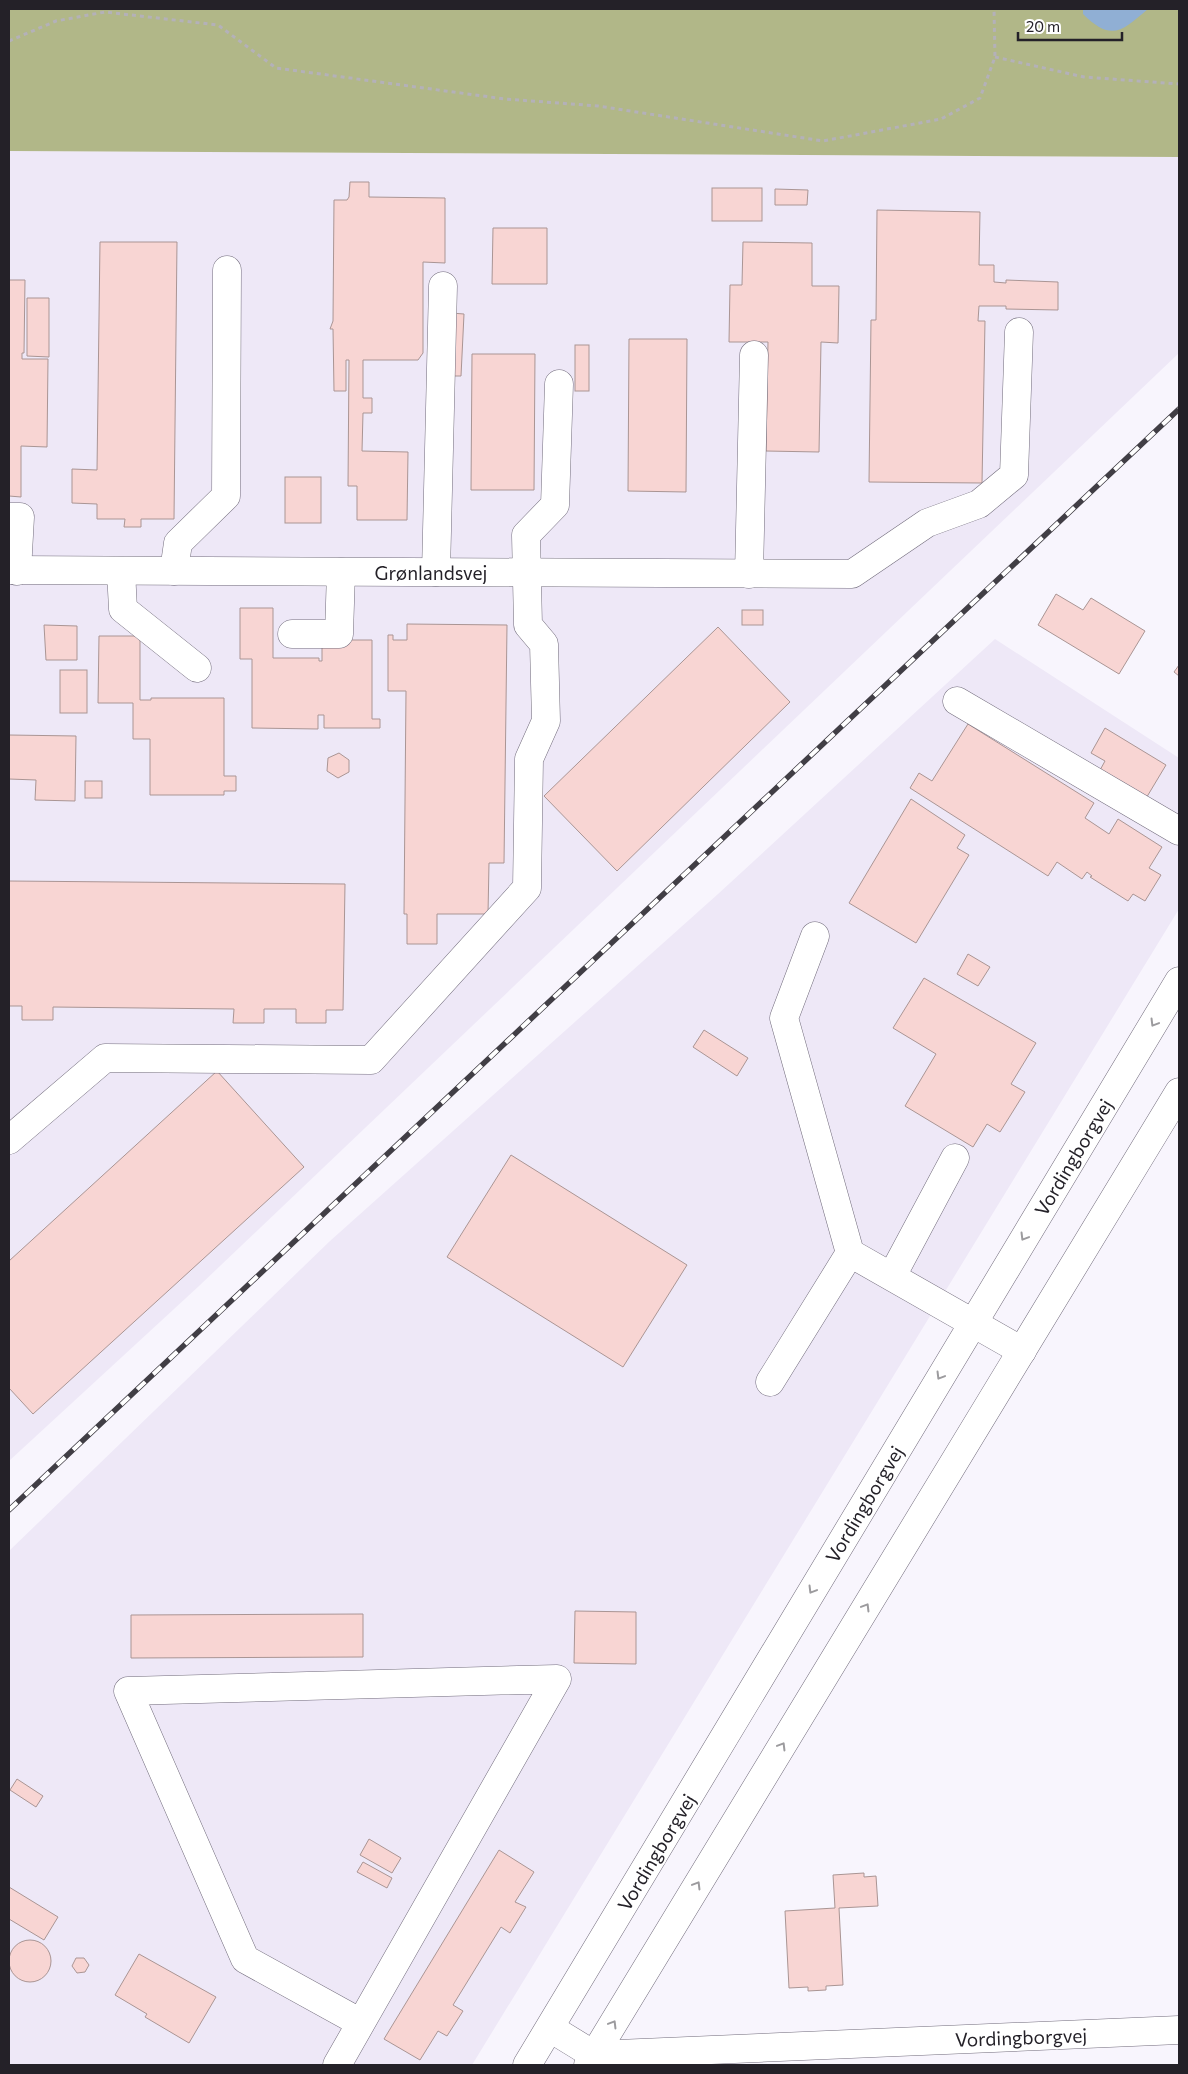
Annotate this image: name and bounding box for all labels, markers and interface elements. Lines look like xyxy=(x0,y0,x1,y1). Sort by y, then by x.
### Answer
scale bar xyxy=(1018,10,1122,42)
text: 20 m xyxy=(1026,17,1060,35)
street label: Grønlandsvej xyxy=(375,561,487,584)
one-way arrow xyxy=(1151,1017,1160,1026)
street label: Vordingborgvej xyxy=(1029,1094,1117,1220)
one-way arrow xyxy=(1021,1231,1031,1240)
one-way arrow xyxy=(937,1370,947,1379)
street label: Vordingborgvej xyxy=(820,1441,908,1567)
one-way arrow xyxy=(809,1585,819,1594)
one-way arrow xyxy=(860,1604,870,1613)
one-way arrow xyxy=(775,1742,785,1751)
street label: Vordingborgvej xyxy=(612,1789,700,1915)
one-way arrow xyxy=(691,1881,701,1890)
one-way arrow xyxy=(606,2020,616,2029)
street label: Vordingborgvej xyxy=(955,2023,1087,2051)

